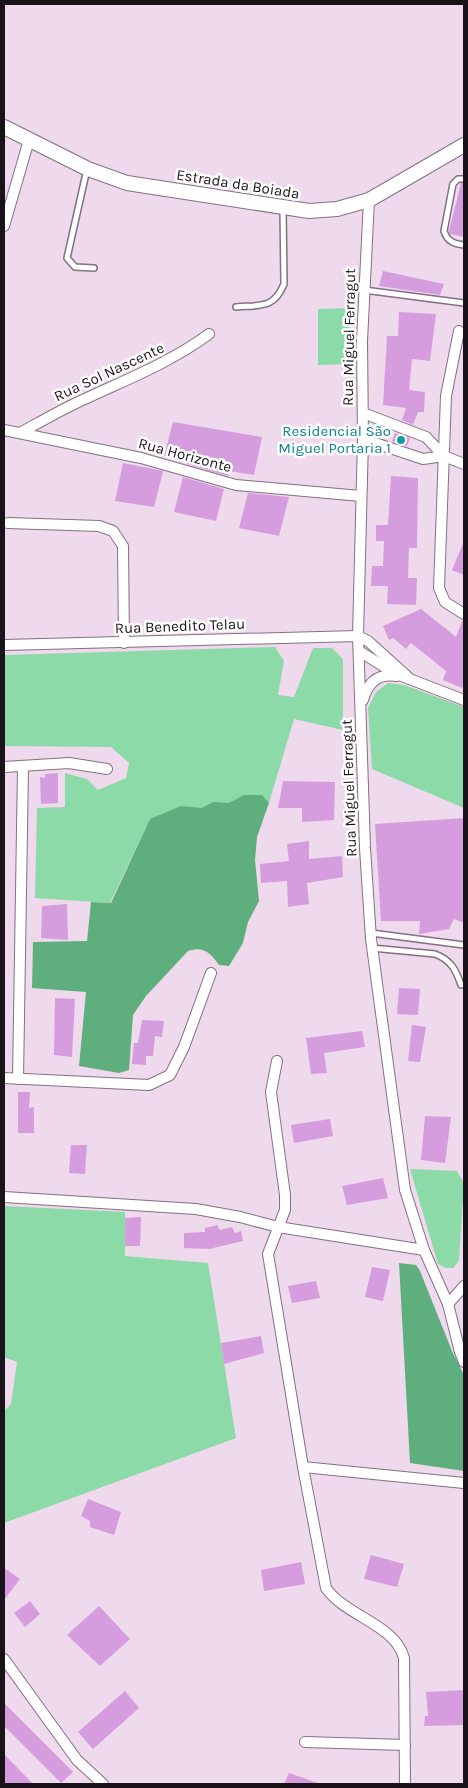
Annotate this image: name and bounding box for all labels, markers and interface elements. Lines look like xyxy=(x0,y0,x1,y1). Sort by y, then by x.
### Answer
street label: Estrada da Boiada xyxy=(175,165,301,203)
street label: Rua Miguel Ferragut xyxy=(339,268,359,406)
street label: Rua Sol Nascente xyxy=(51,339,167,405)
place label: Residencial São Miguel Portaria 1 xyxy=(278,422,391,457)
street label: Rua Horizonte xyxy=(136,434,234,476)
marker: Residencial São Miguel Portaria 1 xyxy=(395,434,407,446)
street label: Rua Benedito Telau xyxy=(115,615,245,637)
street label: Rua Miguel Ferragut xyxy=(338,719,360,857)

